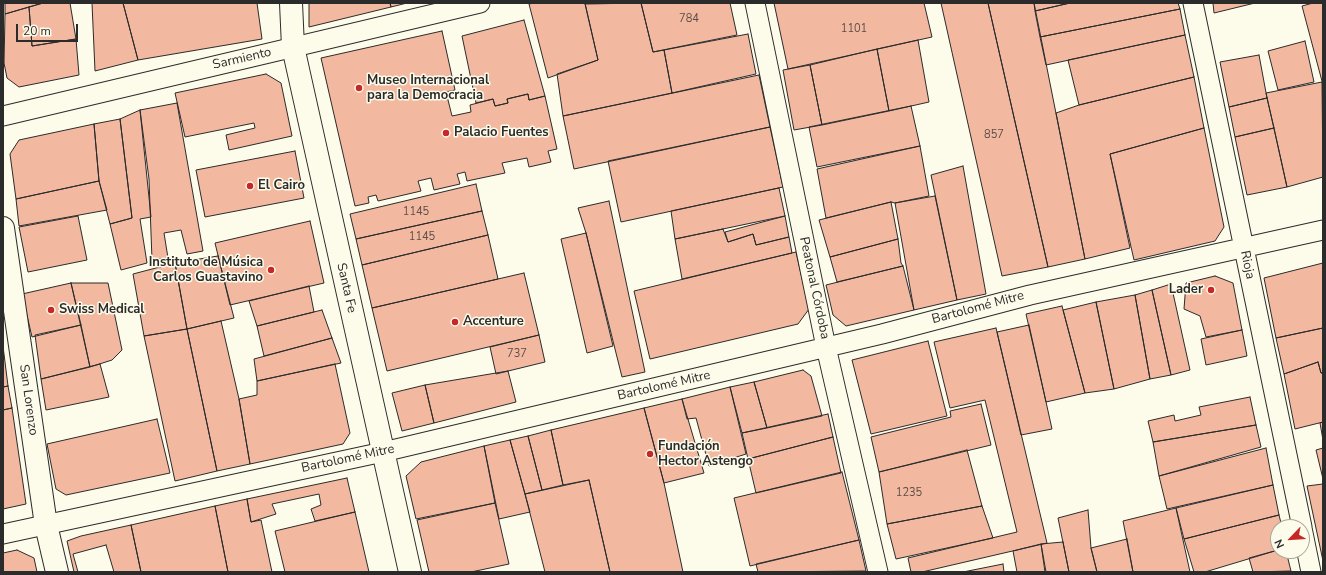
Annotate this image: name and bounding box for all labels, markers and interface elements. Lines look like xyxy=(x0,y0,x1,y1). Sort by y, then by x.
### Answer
house number: 784 xyxy=(679,12,699,26)
scale bar xyxy=(18,16,80,42)
house number: 1101 xyxy=(841,22,867,36)
text: 20 m xyxy=(23,23,51,39)
street label: Sarmiento xyxy=(211,45,273,73)
place label: Museo Internacional para la Democracia xyxy=(367,73,489,104)
marker: Museo Internacional para la Democracia xyxy=(354,83,364,93)
place label: Palacio Fuentes xyxy=(454,125,549,141)
marker: Palacio Fuentes xyxy=(441,128,451,138)
house number: 857 xyxy=(984,128,1004,142)
place label: El Cairo xyxy=(258,178,305,194)
marker: El Cairo xyxy=(245,181,255,191)
house number: 1145 xyxy=(403,205,429,219)
house number: 1145 xyxy=(409,230,435,244)
street label: Peatonal Córdoba xyxy=(796,235,832,341)
street label: Rioja xyxy=(1236,249,1258,281)
place label: Instituto de Música Carlos Guastavino xyxy=(149,255,263,286)
street label: Santa Fe xyxy=(333,261,359,315)
marker: Instituto de Música Carlos Guastavino xyxy=(266,265,276,275)
place label: Lader xyxy=(1169,282,1203,298)
marker: Lader xyxy=(1206,285,1216,295)
street label: Bartolomé Mitre xyxy=(930,288,1026,328)
place label: Swiss Medical xyxy=(59,302,145,318)
marker: Swiss Medical xyxy=(46,305,56,315)
place label: Accenture xyxy=(463,314,524,330)
marker: Accenture xyxy=(450,317,460,327)
house number: 737 xyxy=(507,347,527,361)
street label: San Lorenzo xyxy=(15,363,41,437)
street label: Bartolomé Mitre xyxy=(616,368,712,404)
place label: Fundación Hector Astengo xyxy=(658,439,753,470)
street label: Bartolomé Mitre xyxy=(300,441,396,477)
marker: Fundación Hector Astengo xyxy=(645,449,655,459)
house number: 1235 xyxy=(896,486,922,500)
north arrow xyxy=(1270,519,1310,559)
text: N xyxy=(1271,537,1288,551)

